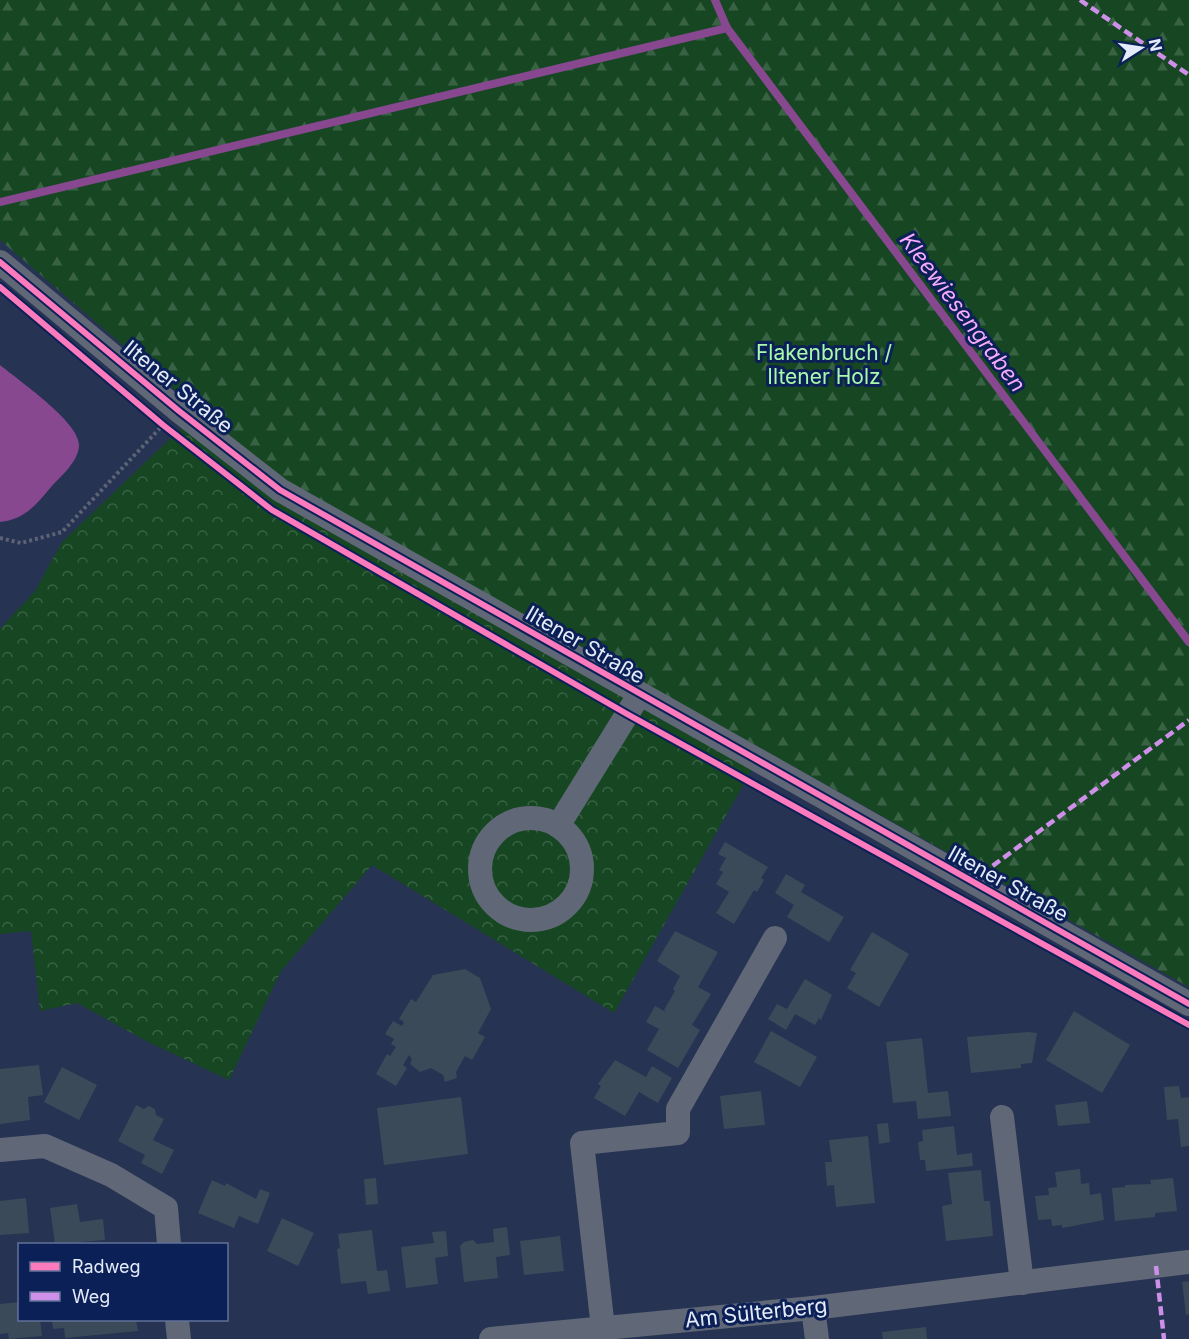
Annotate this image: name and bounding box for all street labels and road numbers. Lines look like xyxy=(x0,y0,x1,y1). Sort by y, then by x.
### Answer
street label: Iltener Straße xyxy=(119,335,238,438)
street label: Iltener Straße xyxy=(521,600,649,689)
street label: Iltener Straße xyxy=(944,840,1073,927)
street label: Am Sülterberg xyxy=(684,1293,828,1332)

